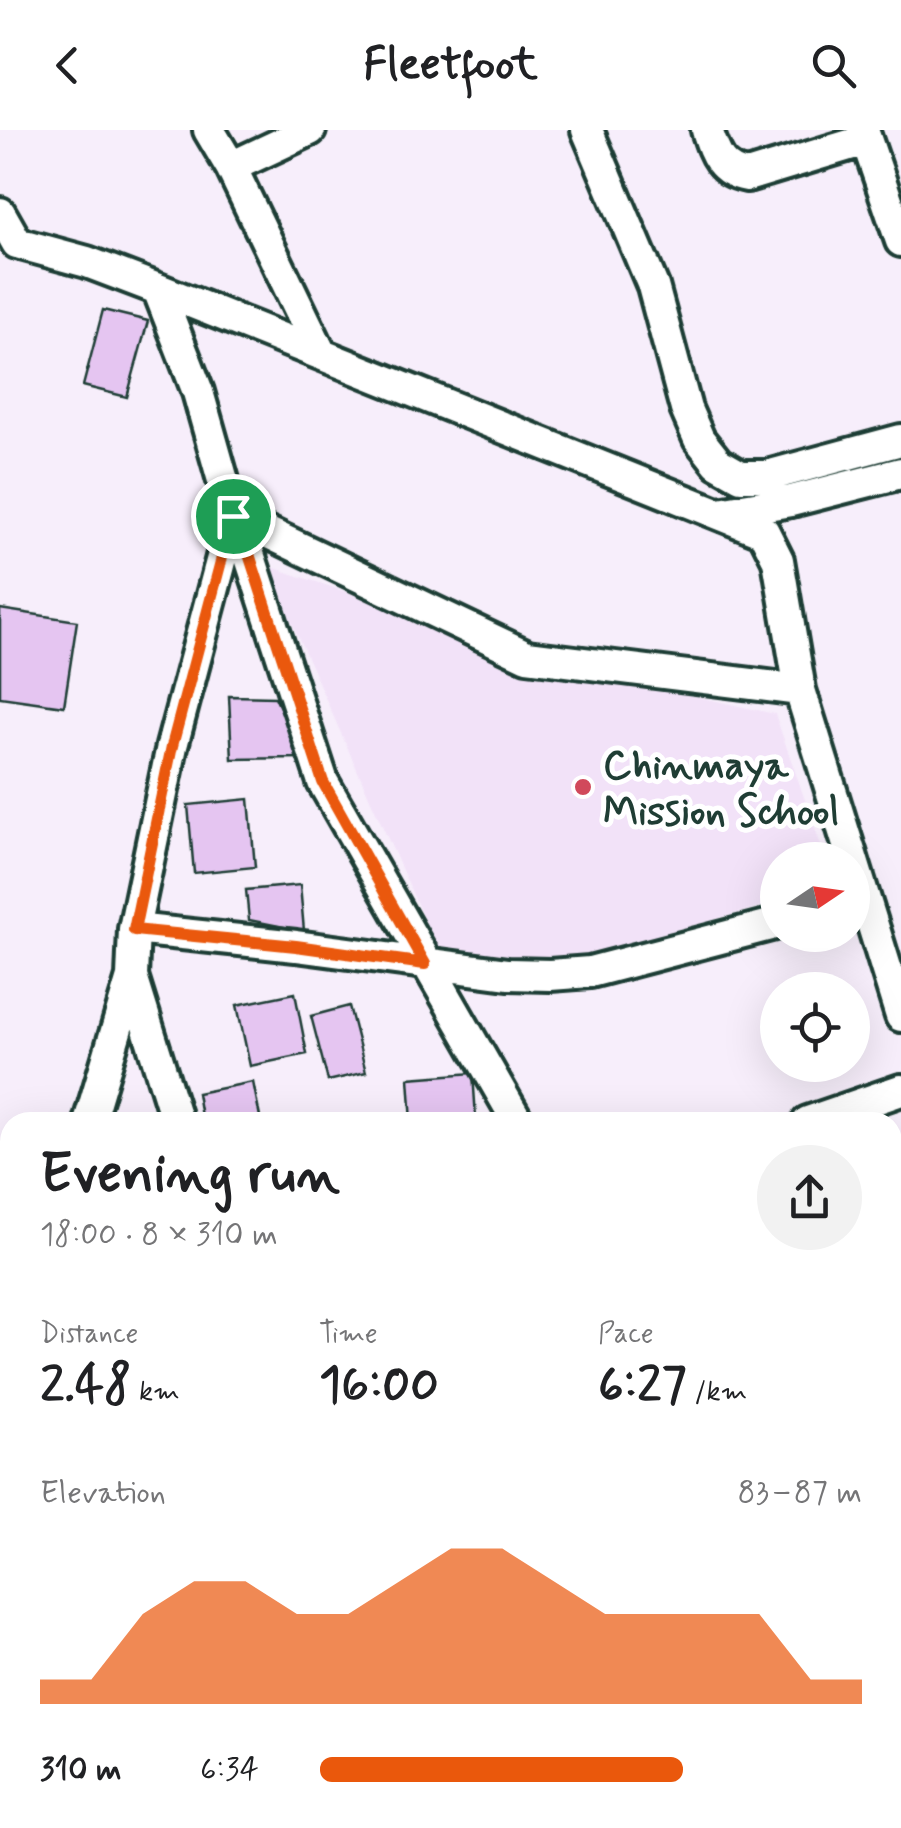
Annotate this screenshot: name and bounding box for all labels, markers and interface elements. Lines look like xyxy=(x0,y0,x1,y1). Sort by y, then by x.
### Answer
text: Fleetfoot xyxy=(363,36,538,95)
icon: back xyxy=(40,38,95,93)
icon: search xyxy=(806,38,861,93)
pin xyxy=(191,474,276,559)
icon: arrive xyxy=(206,489,261,544)
place label: Chinmaya Mission School xyxy=(603,741,839,839)
marker: Chinmaya Mission School xyxy=(572,776,594,798)
north arrow xyxy=(760,842,870,952)
map controls xyxy=(760,842,870,1082)
button: locate xyxy=(760,972,870,1082)
text: Evening run xyxy=(40,1140,340,1212)
button: share xyxy=(757,1145,862,1250)
text: 18:00 · 8 × 310 m xyxy=(40,1214,278,1256)
text: Distance xyxy=(40,1316,138,1353)
text: Time xyxy=(319,1316,378,1353)
text: Pace xyxy=(598,1316,654,1353)
text: 2.48 xyxy=(40,1353,131,1419)
text: 16:00 xyxy=(319,1353,439,1419)
text: 6:27 xyxy=(598,1353,687,1419)
text: km xyxy=(131,1374,180,1411)
text: /km xyxy=(687,1374,747,1411)
text: Elevation xyxy=(40,1472,166,1514)
text: 83–87 m xyxy=(738,1472,862,1514)
text: 310 m xyxy=(40,1749,122,1791)
text: 6:34 xyxy=(200,1749,259,1791)

